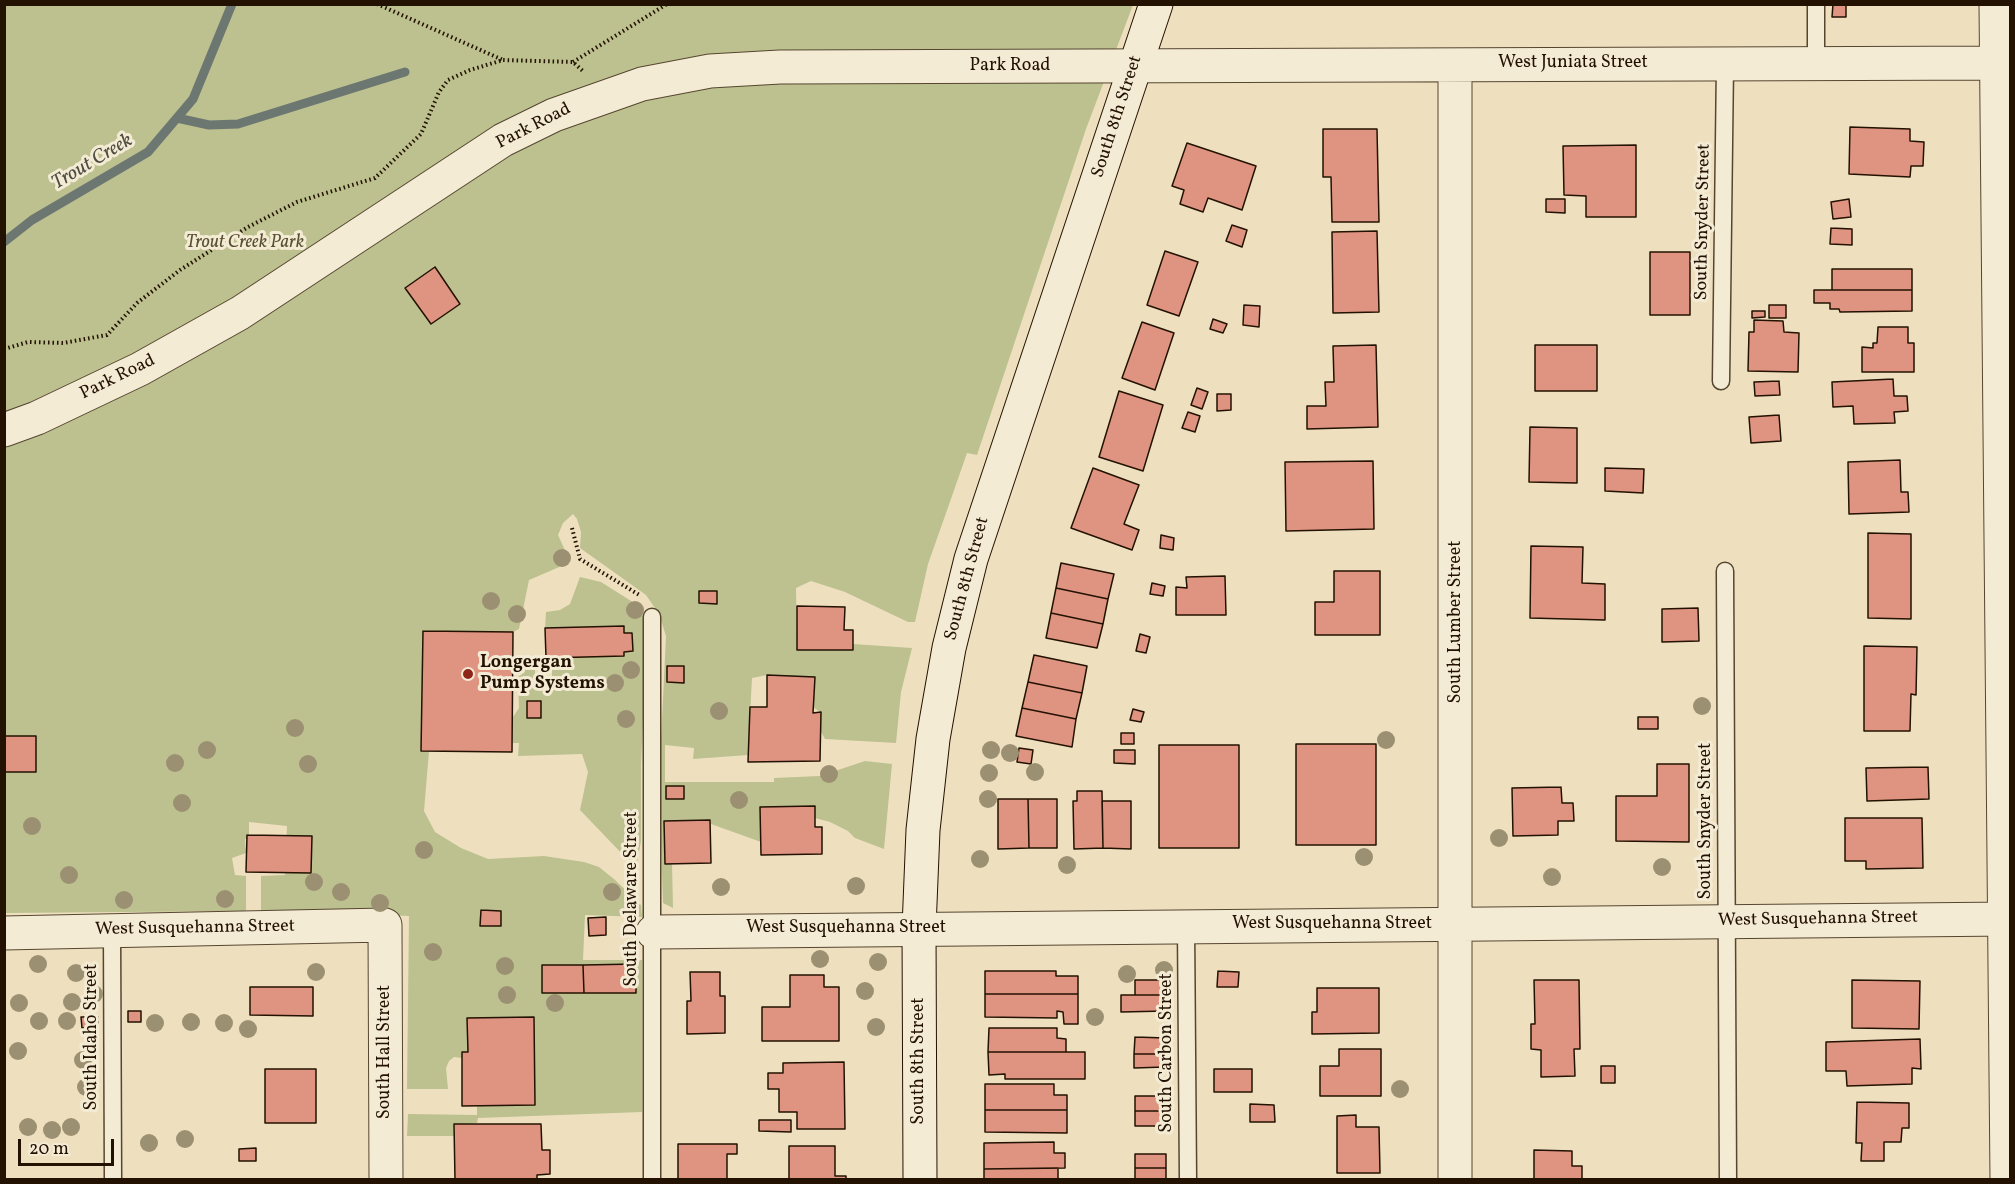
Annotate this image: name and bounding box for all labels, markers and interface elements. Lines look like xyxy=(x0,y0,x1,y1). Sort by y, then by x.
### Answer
street label: South 8th Street xyxy=(1088,53,1148,181)
street label: West Juniata Street xyxy=(1498,53,1648,75)
street label: Park Road xyxy=(969,56,1051,78)
street label: Park Road xyxy=(493,99,575,155)
water label: Trout Creek xyxy=(48,130,138,196)
street label: South Snyder Street xyxy=(1692,143,1716,301)
park label: Trout Creek Park xyxy=(186,233,304,255)
street label: Park Road xyxy=(77,351,159,405)
street label: South 8th Street xyxy=(941,515,995,643)
street label: South Lumber Street xyxy=(1446,540,1468,704)
place label: Longergan Pump Systems xyxy=(480,653,605,696)
marker: Longergan Pump Systems xyxy=(461,667,475,681)
street label: South Snyder Street xyxy=(1696,743,1718,899)
street label: South Delaware Street xyxy=(622,811,644,987)
street label: West Susquehanna Street xyxy=(1718,907,1918,933)
street label: West Susquehanna Street xyxy=(1232,914,1432,936)
street label: West Susquehanna Street xyxy=(95,916,295,942)
street label: West Susquehanna Street xyxy=(746,918,946,940)
street label: South Idaho Street xyxy=(82,964,104,1110)
street label: South Carbon Street xyxy=(1157,973,1179,1133)
street label: South Hall Street xyxy=(375,985,397,1119)
street label: South 8th Street xyxy=(909,997,931,1125)
scale bar xyxy=(21,1127,117,1165)
text: 20 m xyxy=(29,1137,69,1162)

